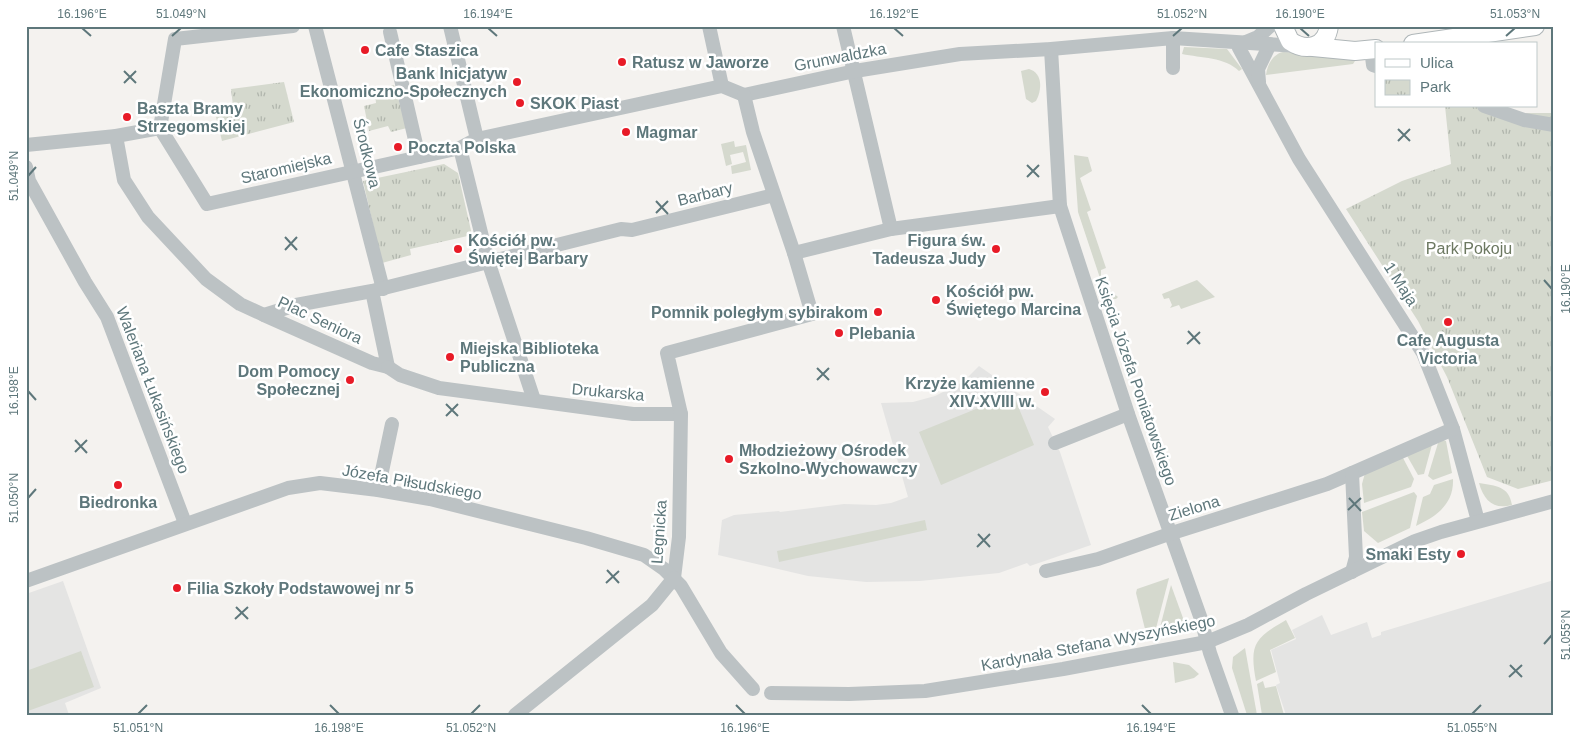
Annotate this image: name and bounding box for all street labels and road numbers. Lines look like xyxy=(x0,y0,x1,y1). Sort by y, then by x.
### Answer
street label: Grunwaldzka xyxy=(793,40,888,74)
street label: Środkowa xyxy=(350,116,385,190)
street label: Staromiejska xyxy=(239,149,333,187)
street label: Barbary xyxy=(676,179,734,209)
street label: 1 Maja xyxy=(1381,259,1421,309)
street label: Księcia Józefa Poniatowskiego xyxy=(1092,274,1180,488)
street label: Plac Seniora xyxy=(275,293,365,347)
street label: Waleriana Łukasińskiego xyxy=(113,304,193,476)
street label: Drukarska xyxy=(571,380,645,404)
street label: Józefa Piłsudskiego xyxy=(341,461,483,503)
street label: Zielona xyxy=(1166,492,1222,524)
street label: Legnicka xyxy=(648,499,670,565)
street label: Kardynała Stefana Wyszyńskiego xyxy=(979,612,1217,674)

